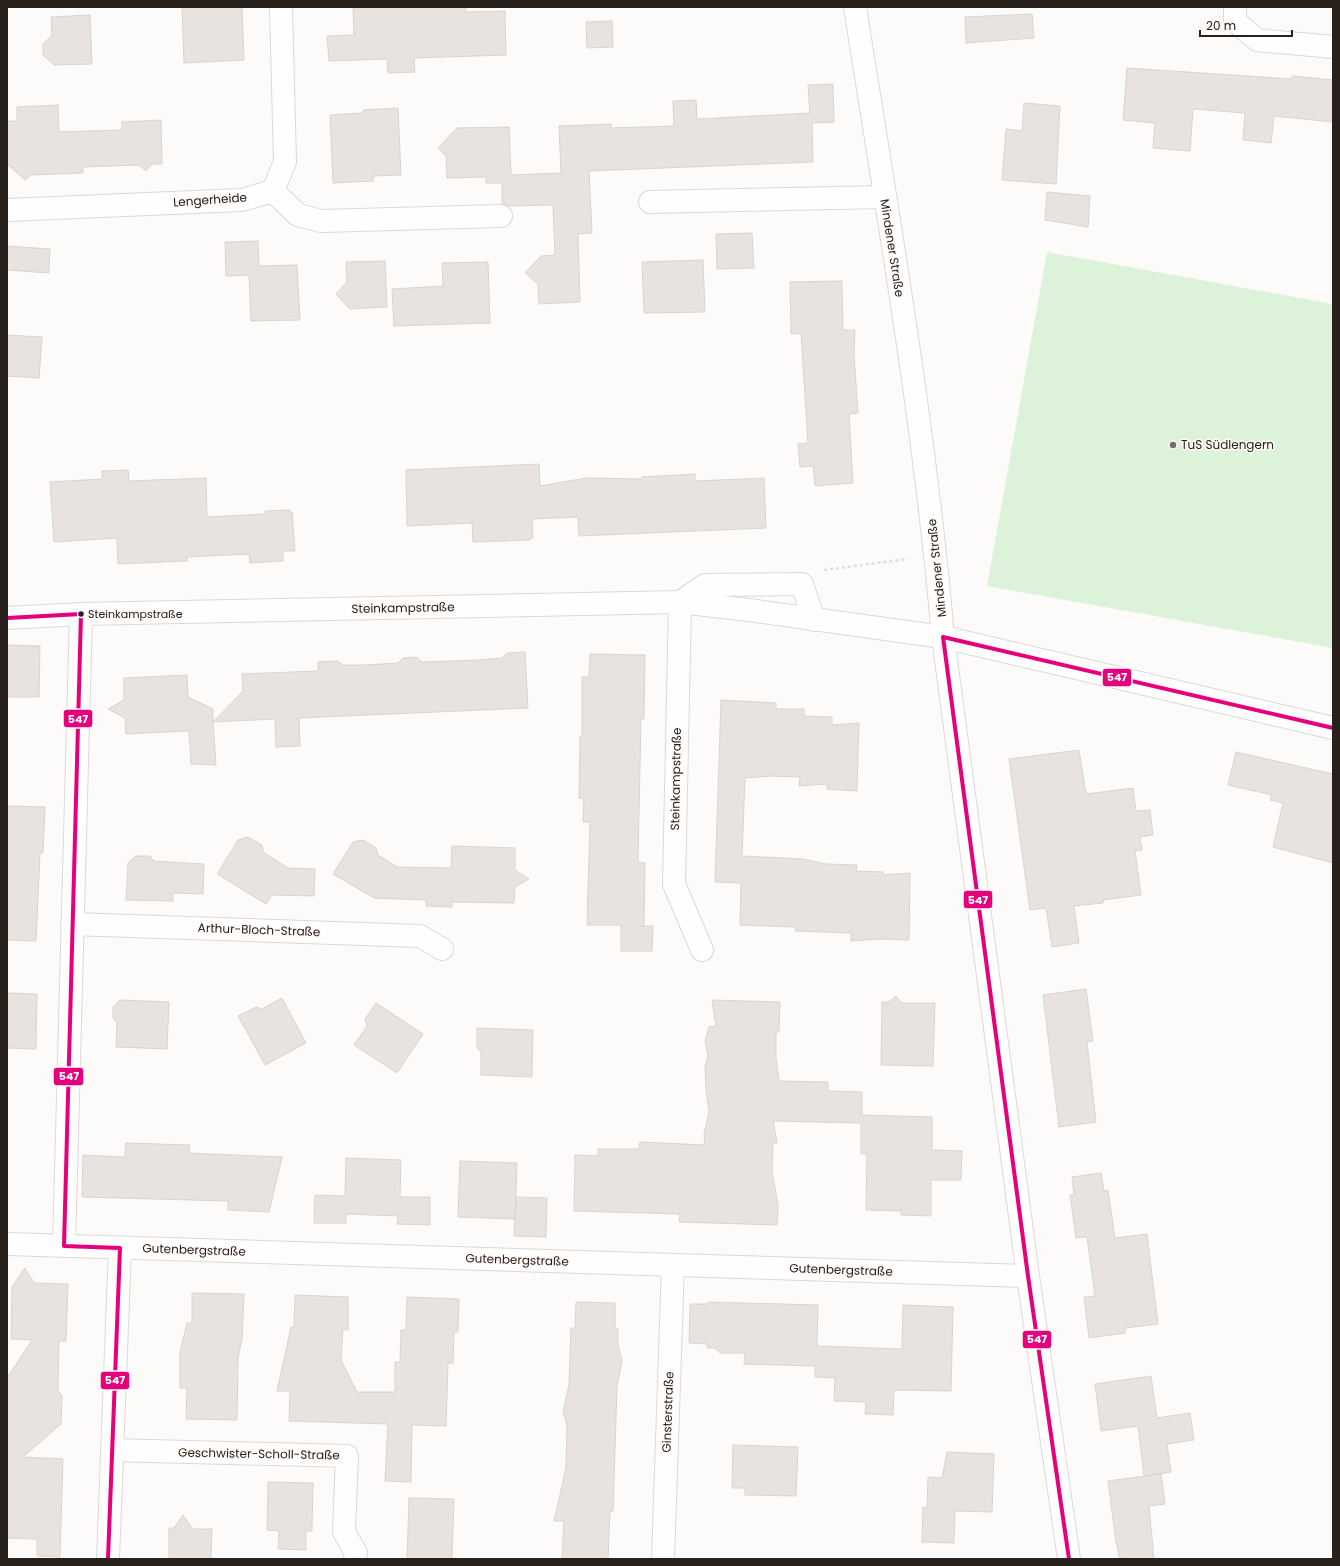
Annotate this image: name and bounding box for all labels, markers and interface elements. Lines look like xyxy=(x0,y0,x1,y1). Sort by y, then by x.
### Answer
scale bar xyxy=(1200,12,1292,38)
text: 20 m xyxy=(1206,17,1236,34)
street label: Lengerheide xyxy=(172,188,247,211)
street label: Mindener Straße xyxy=(876,198,909,298)
place label: TuS Südlengern xyxy=(1181,436,1274,453)
marker: TuS Südlengern xyxy=(1168,440,1178,450)
street label: Mindener Straße xyxy=(923,518,950,618)
street label: Steinkampstraße xyxy=(351,598,455,617)
place label: Steinkampstraße xyxy=(88,606,183,622)
marker: Steinkampstraße xyxy=(76,609,86,619)
line badge: 547 xyxy=(1102,668,1132,687)
text: 547 xyxy=(1107,669,1127,685)
line badge: 547 xyxy=(63,709,93,728)
text: 547 xyxy=(68,711,88,727)
street label: Steinkampstraße xyxy=(666,727,685,831)
line badge: 547 xyxy=(963,890,993,909)
text: 547 xyxy=(968,892,988,908)
street label: Arthur-Bloch-Straße xyxy=(197,919,321,940)
line badge: 547 xyxy=(53,1067,84,1086)
text: 547 xyxy=(59,1068,79,1084)
street label: Gutenbergstraße xyxy=(142,1239,246,1260)
street label: Gutenbergstraße xyxy=(465,1249,569,1270)
street label: Gutenbergstraße xyxy=(789,1259,893,1280)
line badge: 547 xyxy=(1022,1330,1052,1349)
text: 547 xyxy=(1027,1331,1047,1347)
line badge: 547 xyxy=(100,1371,130,1390)
street label: Ginsterstraße xyxy=(658,1371,677,1453)
text: 547 xyxy=(105,1372,125,1388)
street label: Geschwister-Scholl-Straße xyxy=(178,1444,340,1463)

